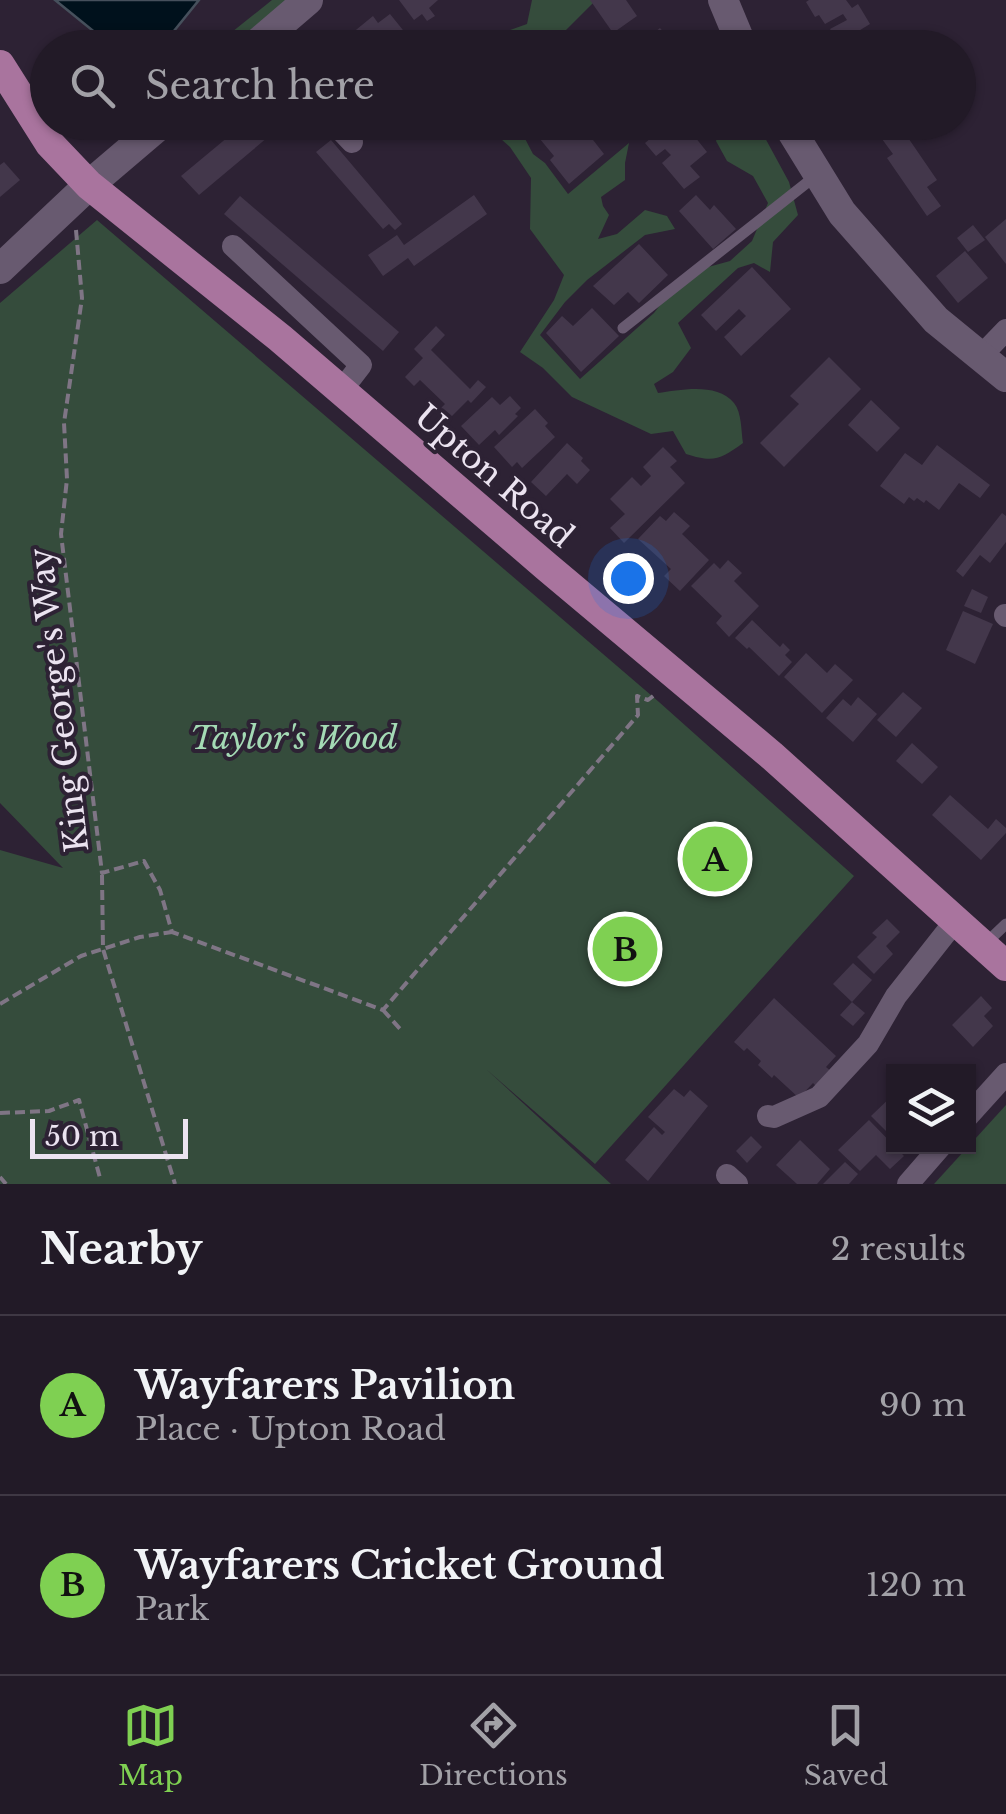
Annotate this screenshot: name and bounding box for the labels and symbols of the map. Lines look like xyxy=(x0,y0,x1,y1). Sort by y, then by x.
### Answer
street label: Upton Road xyxy=(406,396,582,556)
street label: King George's Way xyxy=(20,545,98,854)
your location xyxy=(603,553,654,604)
park label: Taylor's Wood xyxy=(190,718,399,758)
pin: A xyxy=(682,822,748,896)
pin: B xyxy=(592,912,658,986)
scale bar xyxy=(30,1114,188,1158)

